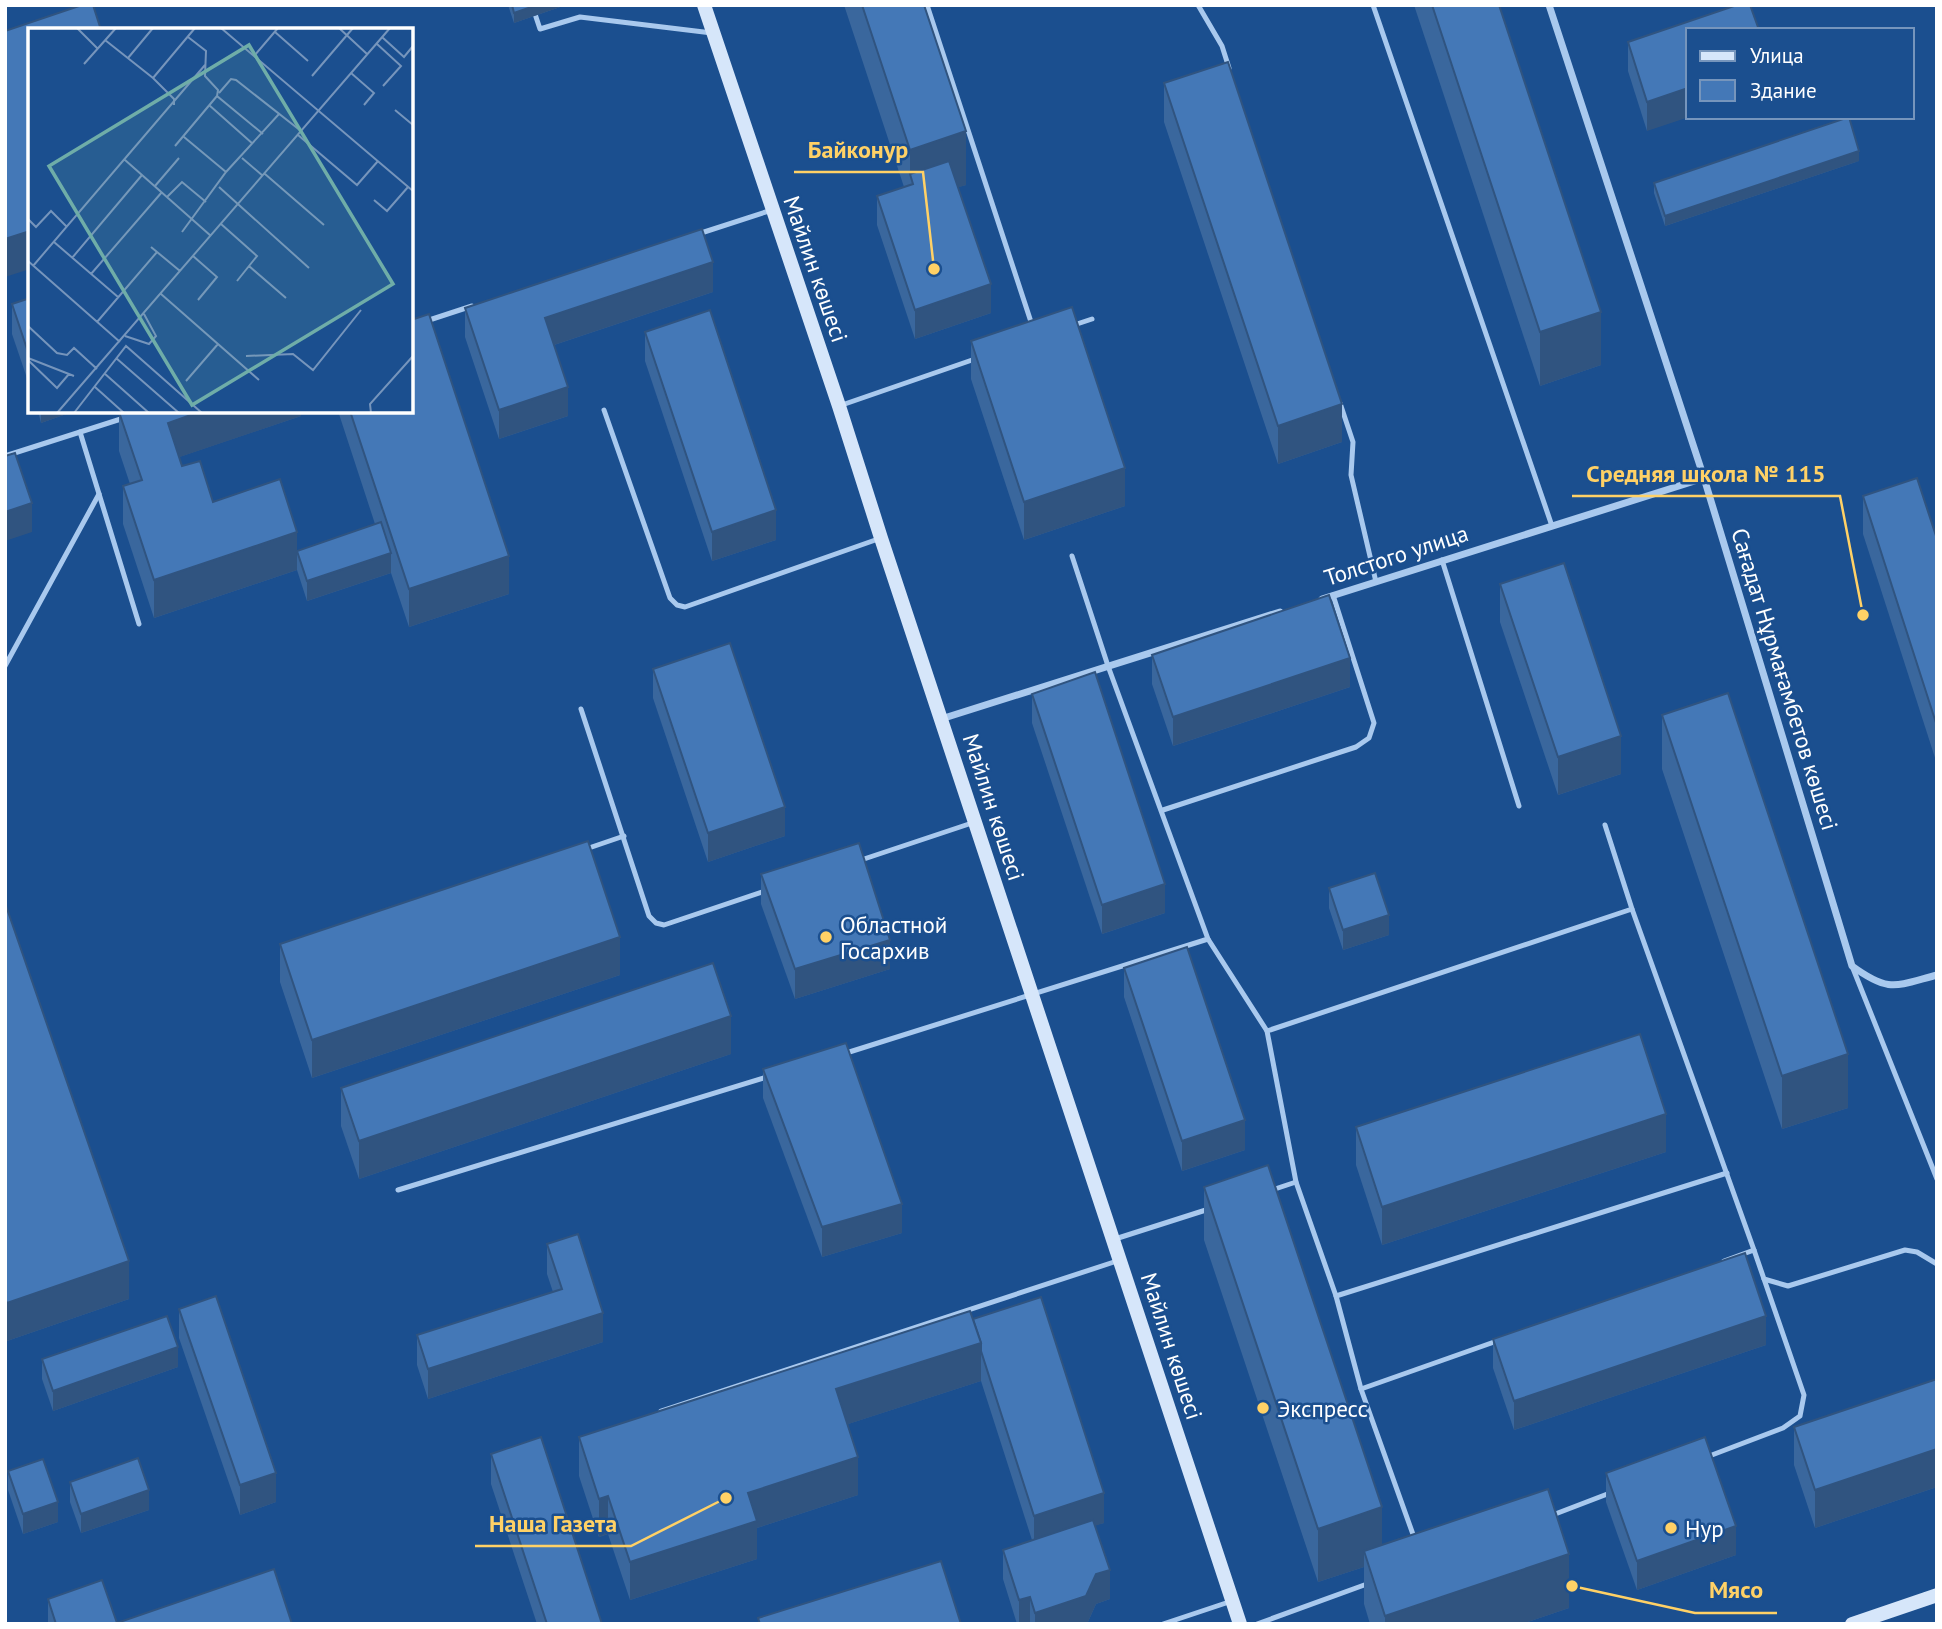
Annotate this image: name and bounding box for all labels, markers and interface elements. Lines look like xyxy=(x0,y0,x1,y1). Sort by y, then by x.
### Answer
inset map xyxy=(28,28,413,413)
legend xyxy=(1686,28,1914,119)
text: Улица xyxy=(1750,42,1804,69)
text: Здание xyxy=(1750,77,1817,104)
callout: Байконур xyxy=(794,127,923,172)
text: Байконур xyxy=(808,134,908,165)
street label: Майлин көшесі xyxy=(777,192,855,346)
callout: Средняя школа № 115 xyxy=(1572,451,1840,496)
text: Средняя школа № 115 xyxy=(1586,458,1826,489)
street label: Толстого улица xyxy=(1320,518,1472,592)
street label: Сағадат Нұрмағамбетов көшесі xyxy=(1725,524,1845,834)
street label: Майлин көшесі xyxy=(957,730,1031,884)
place label: Областной Госархив xyxy=(840,910,947,965)
marker: Областной Госархив xyxy=(818,929,834,945)
street label: Майлин көшесі xyxy=(1135,1269,1209,1423)
place label: Экспресс xyxy=(1277,1394,1368,1423)
marker: Экспресс xyxy=(1255,1400,1271,1416)
callout: Наша Газета xyxy=(475,1501,631,1546)
text: Наша Газета xyxy=(489,1508,617,1539)
place label: Нур xyxy=(1685,1514,1724,1543)
marker: Нур xyxy=(1663,1520,1679,1536)
callout: Мясо xyxy=(1695,1568,1777,1613)
text: Мясо xyxy=(1709,1574,1763,1605)

